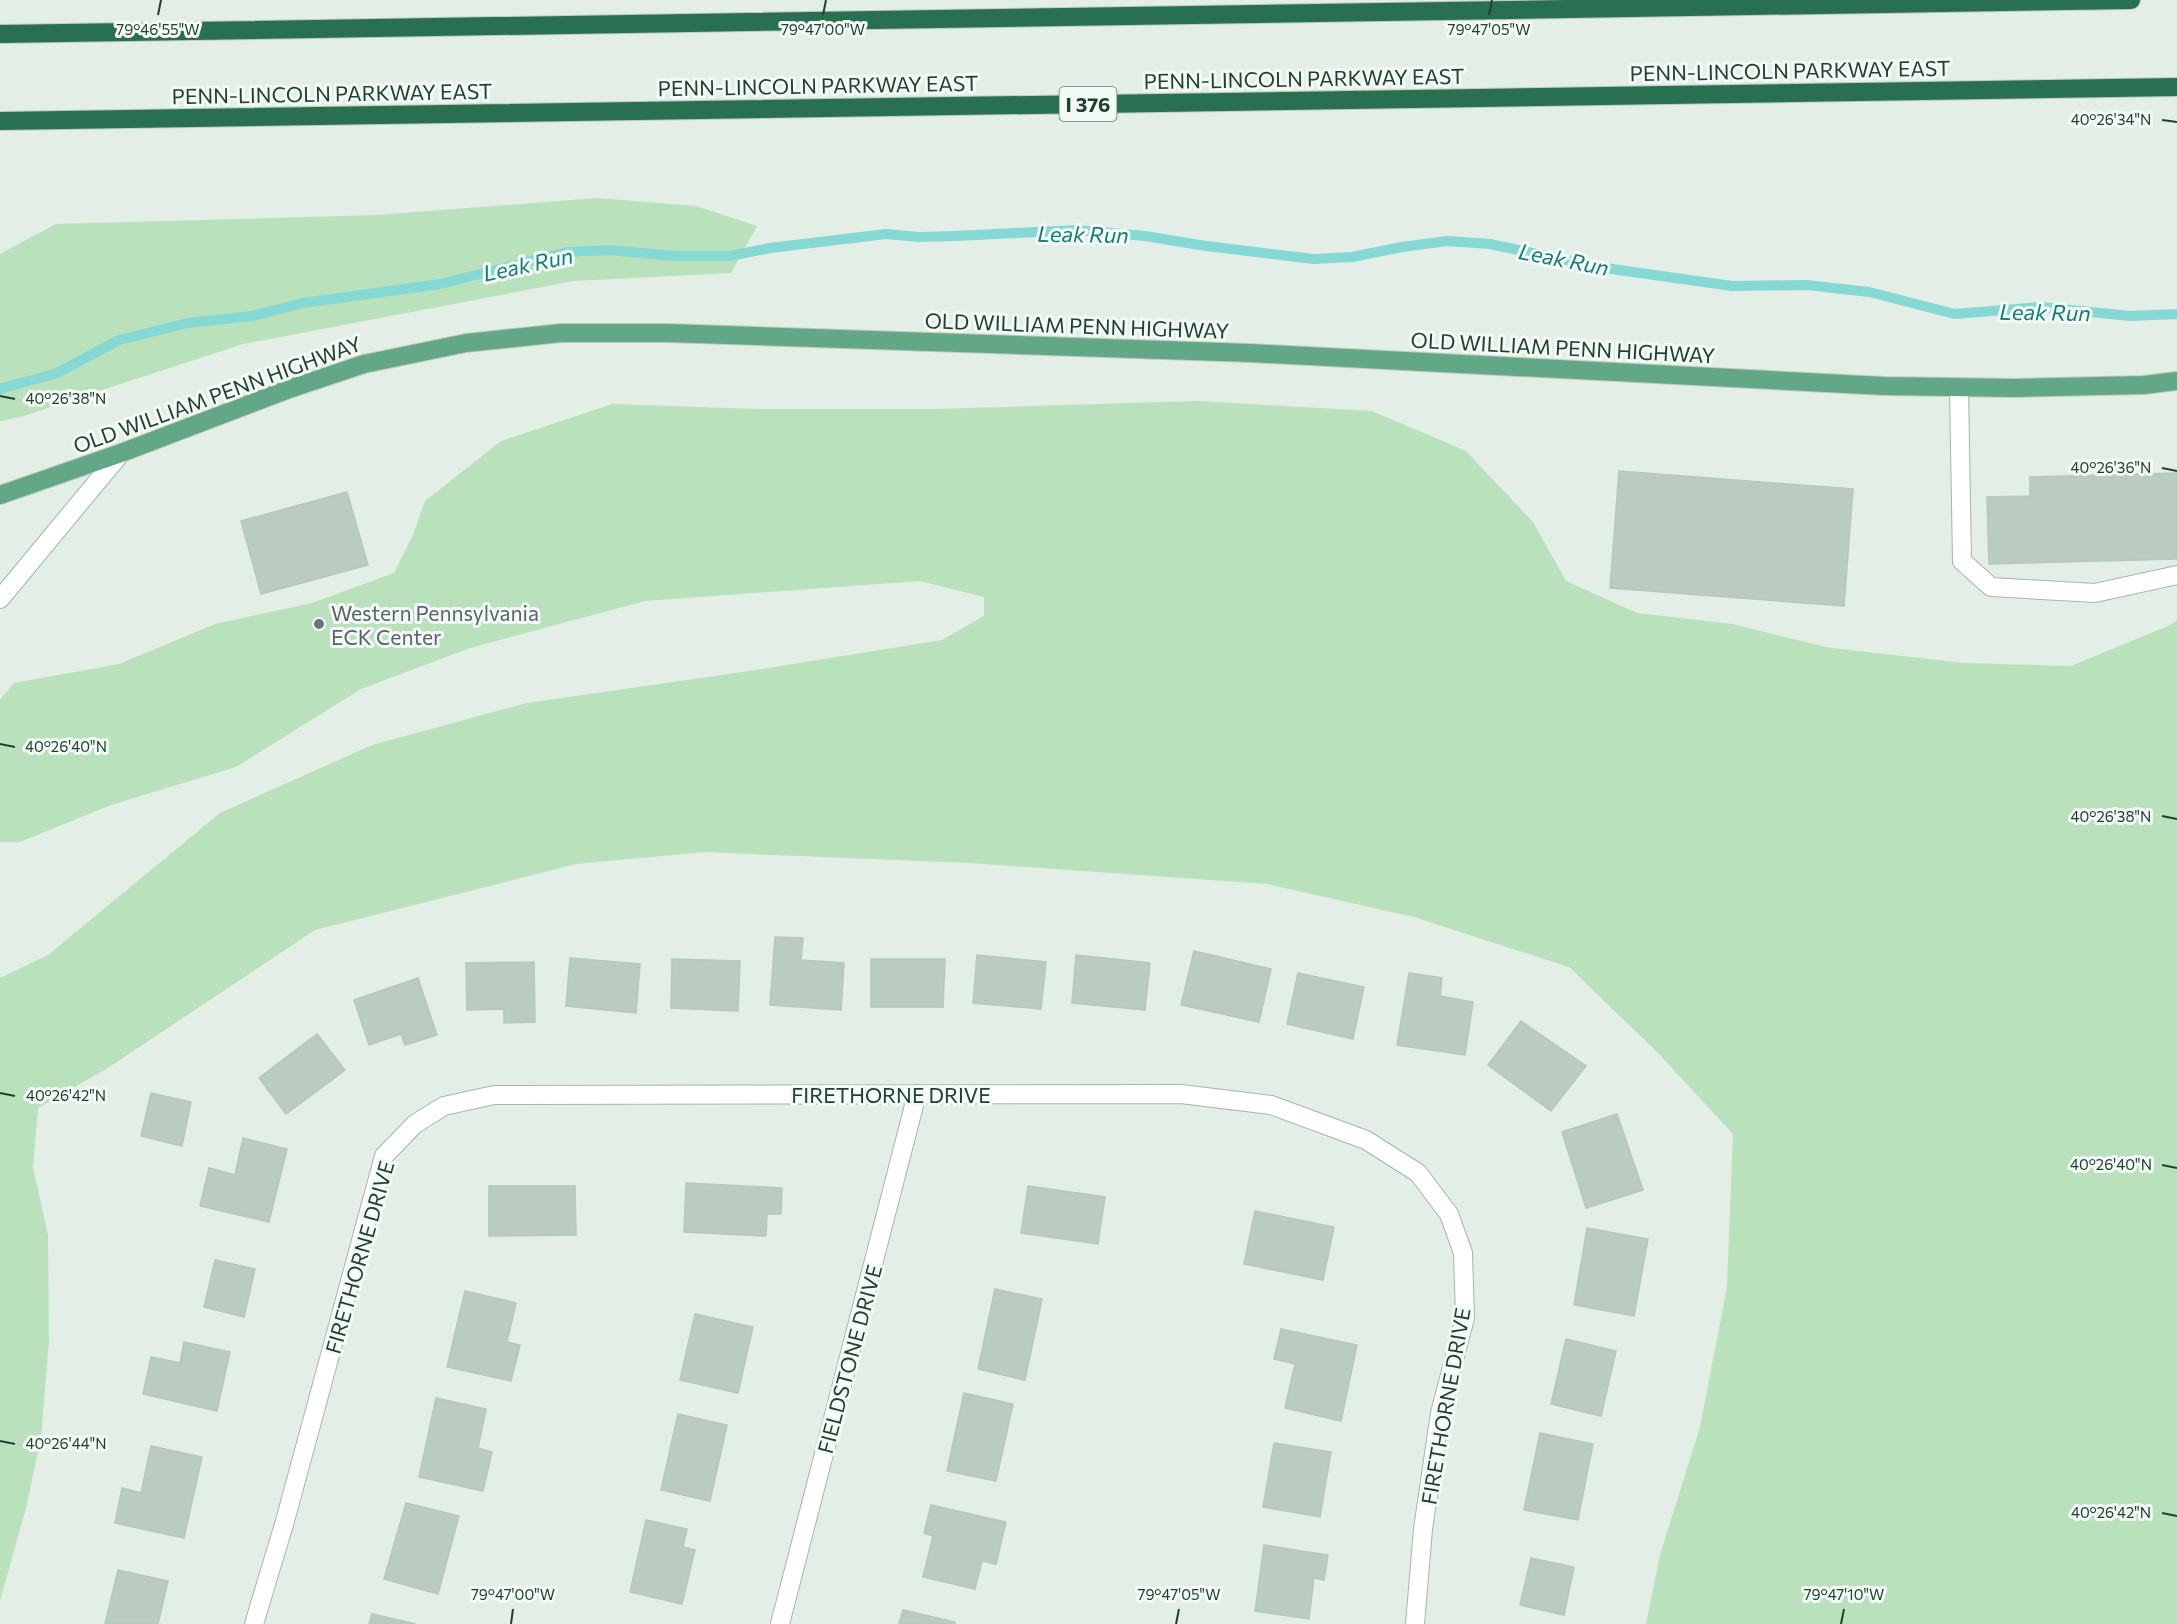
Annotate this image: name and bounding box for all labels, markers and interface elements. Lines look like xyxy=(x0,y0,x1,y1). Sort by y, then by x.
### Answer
text: 79°46'55"W xyxy=(116,20,200,38)
text: 79°47'00"W xyxy=(781,20,865,38)
text: 79°47'05"W xyxy=(1448,20,1530,38)
street label: PENN-LINCOLN PARKWAY EAST xyxy=(1629,55,1951,85)
street label: PENN-LINCOLN PARKWAY EAST xyxy=(1143,63,1465,93)
street label: PENN-LINCOLN PARKWAY EAST xyxy=(657,70,979,100)
street label: PENN-LINCOLN PARKWAY EAST xyxy=(171,78,493,108)
road number: I 376 xyxy=(1060,87,1116,121)
text: 40°26'34"N xyxy=(2071,110,2151,128)
water label: Leak Run xyxy=(1037,220,1129,248)
water label: Leak Run xyxy=(1517,237,1611,281)
water label: Leak Run xyxy=(481,241,575,287)
water label: Leak Run xyxy=(1999,298,2091,326)
street label: OLD WILLIAM PENN HIGHWAY xyxy=(924,307,1230,343)
street label: OLD WILLIAM PENN HIGHWAY xyxy=(1410,327,1716,367)
street label: OLD WILLIAM PENN HIGHWAY xyxy=(70,330,365,458)
text: 40°26'38"N xyxy=(26,389,106,407)
text: 40°26'36"N xyxy=(2071,458,2151,476)
place label: Western Pennsylvania ECK Center xyxy=(331,600,539,649)
marker: Western Pennsylvania ECK Center xyxy=(312,617,326,631)
text: 40°26'40"N xyxy=(25,737,107,755)
text: 40°26'38"N xyxy=(2071,807,2151,825)
street label: FIRETHORNE DRIVE xyxy=(791,1082,991,1107)
text: 40°26'42"N xyxy=(26,1086,106,1104)
text: 40°26'40"N xyxy=(2070,1155,2152,1173)
street label: FIRETHORNE DRIVE xyxy=(319,1158,399,1356)
street label: FIELDSTONE DRIVE xyxy=(812,1262,886,1456)
street label: FIRETHORNE DRIVE xyxy=(1415,1306,1475,1506)
text: 40°26'44"N xyxy=(25,1434,107,1452)
text: 40°26'42"N xyxy=(2071,1503,2151,1521)
text: 79°47'00"W xyxy=(471,1585,555,1603)
text: 79°47'05"W xyxy=(1138,1585,1220,1603)
text: 79°47'10"W xyxy=(1804,1585,1884,1603)

